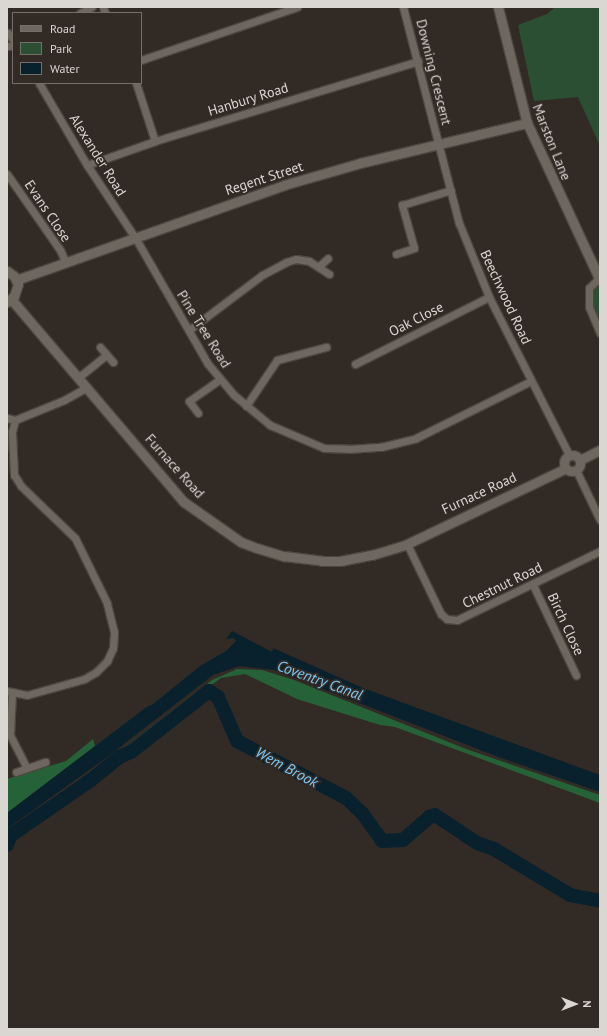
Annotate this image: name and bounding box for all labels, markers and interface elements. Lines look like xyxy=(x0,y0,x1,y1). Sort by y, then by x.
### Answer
legend xyxy=(12,12,142,84)
street label: Downing Crescent xyxy=(413,17,455,127)
text: Road xyxy=(50,21,75,36)
text: Park xyxy=(50,41,72,56)
text: Water xyxy=(50,61,80,76)
street label: Hanbury Road xyxy=(205,79,291,119)
street label: Marston Lane xyxy=(529,101,575,183)
street label: Alexander Road xyxy=(66,111,130,199)
street label: Regent Street xyxy=(223,157,305,199)
street label: Evans Close xyxy=(21,177,75,245)
street label: Beechwood Road xyxy=(477,247,535,347)
street label: Pine Tree Road xyxy=(173,287,235,371)
street label: Oak Close xyxy=(386,298,446,340)
street label: Furnace Road xyxy=(142,430,208,502)
street label: Furnace Road xyxy=(439,468,519,518)
street label: Chestnut Road xyxy=(459,558,545,612)
street label: Birch Close xyxy=(544,590,588,658)
water label: Coventry Canal xyxy=(275,656,365,704)
water label: Wem Brook xyxy=(252,743,322,791)
north arrow xyxy=(555,984,595,1024)
text: N xyxy=(580,1000,594,1008)

